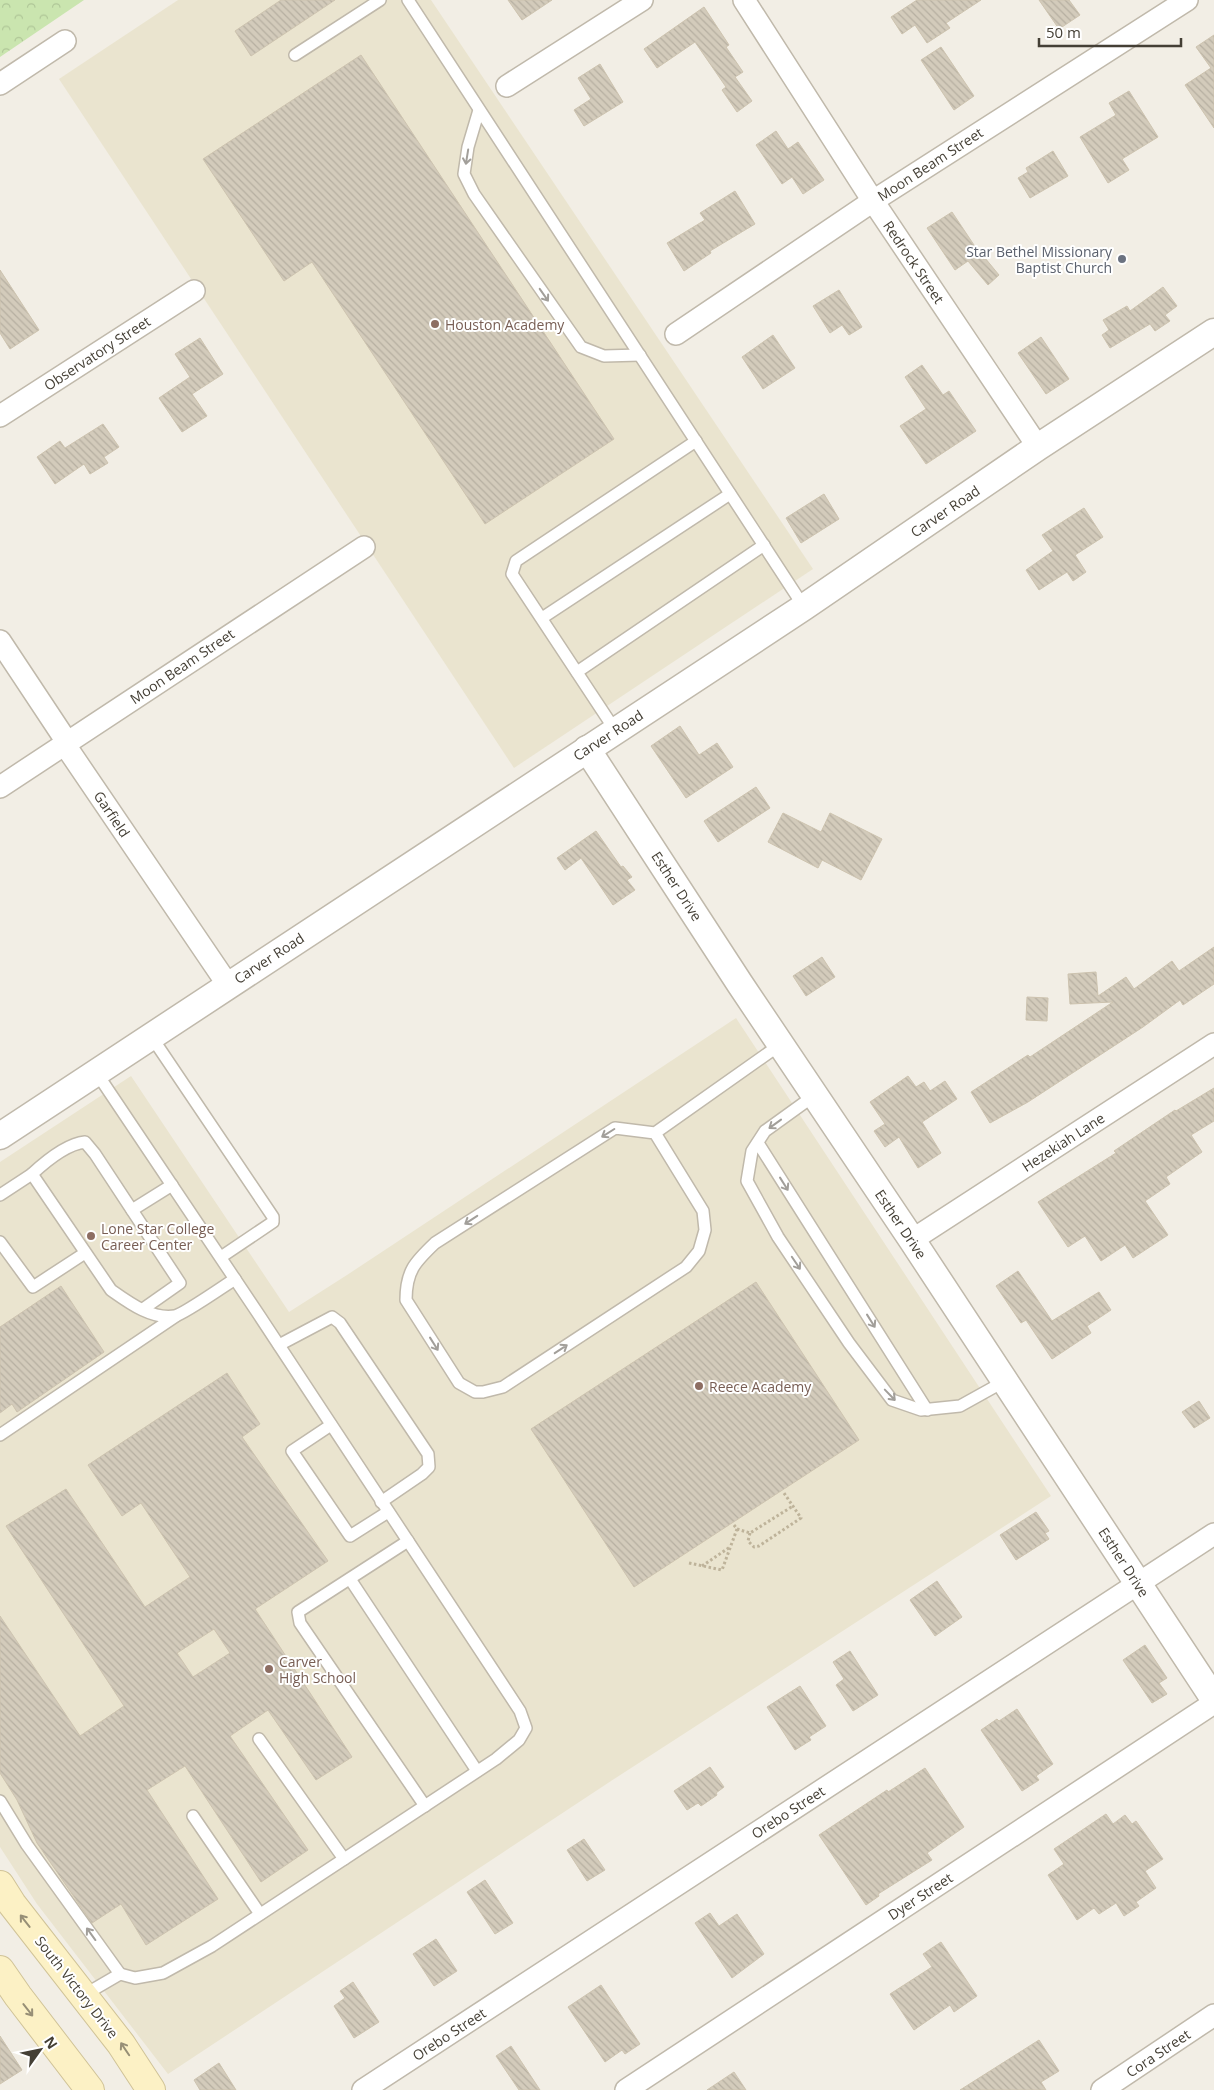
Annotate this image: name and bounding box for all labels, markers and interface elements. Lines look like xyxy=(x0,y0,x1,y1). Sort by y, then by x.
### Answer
scale bar xyxy=(1039,15,1182,47)
text: 50 m xyxy=(1046,22,1081,42)
street label: Moon Beam Street xyxy=(874,123,986,205)
one-way arrow xyxy=(461,148,471,164)
street label: Redrock Street xyxy=(879,217,949,307)
place label: Star Bethel Missionary Baptist Church xyxy=(966,242,1113,277)
marker: Star Bethel Missionary Baptist Church xyxy=(1116,253,1128,265)
one-way arrow xyxy=(539,287,549,301)
street label: Observatory Street xyxy=(40,311,154,395)
place label: Houston Academy xyxy=(445,315,565,334)
marker: Houston Academy xyxy=(429,318,441,330)
street label: Carver Road xyxy=(907,481,983,541)
street label: Moon Beam Street xyxy=(126,624,238,708)
street label: Carver Road xyxy=(569,705,647,765)
street label: Garfield xyxy=(90,787,134,841)
street label: Esther Drive xyxy=(647,847,707,925)
street label: Carver Road xyxy=(230,928,308,988)
street label: Hezekiah Lane xyxy=(1018,1108,1108,1176)
one-way arrow xyxy=(769,1118,782,1129)
one-way arrow xyxy=(602,1128,616,1138)
one-way arrow xyxy=(779,1176,789,1190)
street label: Esther Drive xyxy=(871,1186,931,1262)
one-way arrow xyxy=(465,1215,479,1225)
place label: Lone Star College Career Center xyxy=(101,1219,214,1254)
marker: Lone Star College Career Center xyxy=(85,1230,97,1242)
one-way arrow xyxy=(791,1256,801,1270)
one-way arrow xyxy=(866,1314,876,1328)
one-way arrow xyxy=(430,1337,440,1351)
one-way arrow xyxy=(553,1344,567,1354)
place label: Reece Academy xyxy=(709,1377,812,1396)
marker: Reece Academy xyxy=(693,1380,705,1392)
one-way arrow xyxy=(884,1389,896,1401)
street label: Esther Drive xyxy=(1094,1523,1154,1601)
place label: Carver High School xyxy=(279,1652,356,1687)
marker: Carver High School xyxy=(263,1663,275,1675)
street label: Orebo Street xyxy=(748,1781,828,1843)
street label: Dyer Street xyxy=(884,1868,956,1924)
one-way arrow xyxy=(20,1915,31,1928)
one-way arrow xyxy=(86,1928,97,1941)
street label: South Victory Drive xyxy=(31,1932,123,2042)
one-way arrow xyxy=(23,2003,34,2016)
street label: Orebo Street xyxy=(409,2003,489,2065)
north arrow xyxy=(15,2025,65,2075)
street label: Cora Street xyxy=(1122,2025,1194,2081)
text: N xyxy=(40,2033,62,2053)
one-way arrow xyxy=(119,2043,129,2057)

